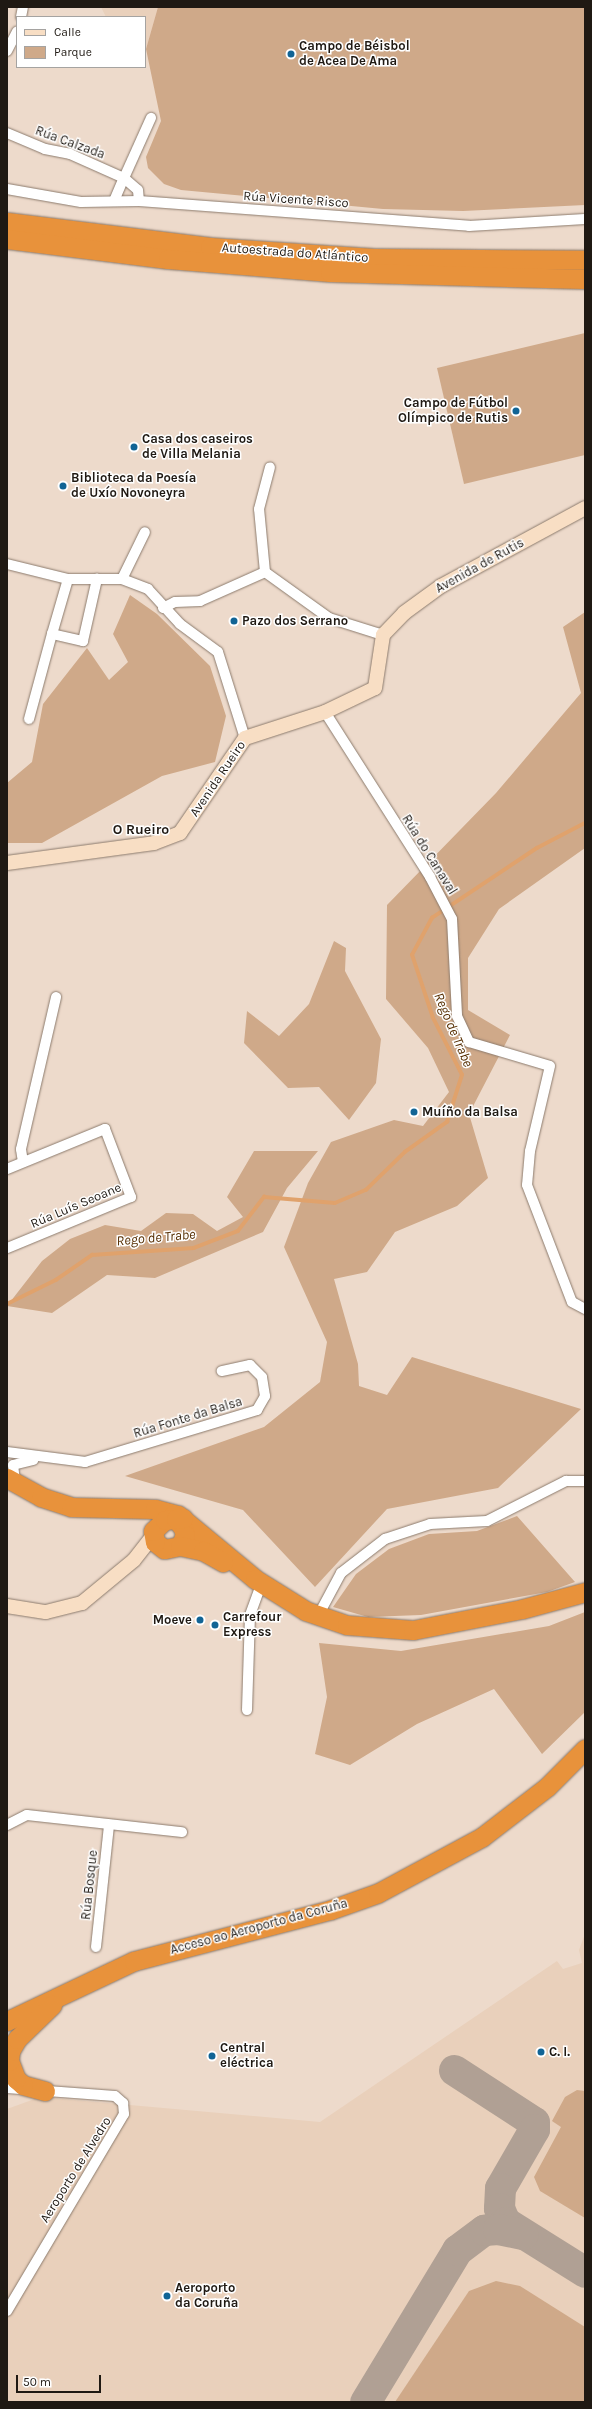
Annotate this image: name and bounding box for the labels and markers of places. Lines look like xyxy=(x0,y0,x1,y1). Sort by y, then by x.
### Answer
place label: Campo de Béisbol de Acea De Ama xyxy=(299,39,410,70)
marker: Campo de Béisbol de Acea De Ama xyxy=(286,49,296,59)
place label: Campo de Fútbol Olímpico de Rutis xyxy=(398,396,508,427)
marker: Campo de Fútbol Olímpico de Rutis xyxy=(511,406,521,416)
place label: Casa dos caseiros de Villa Melania xyxy=(142,432,253,463)
marker: Casa dos caseiros de Villa Melania xyxy=(129,442,139,452)
place label: Biblioteca da Poesía de Uxío Novoneyra xyxy=(71,471,196,502)
marker: Biblioteca da Poesía de Uxío Novoneyra xyxy=(58,481,68,491)
place label: Pazo dos Serrano xyxy=(242,613,348,629)
marker: Pazo dos Serrano xyxy=(229,616,239,626)
place label: Muíño da Balsa xyxy=(422,1104,518,1120)
marker: Muíño da Balsa xyxy=(409,1107,419,1117)
place label: Carrefour Express xyxy=(223,1610,281,1641)
place label: Moeve xyxy=(153,1612,192,1628)
marker: Moeve xyxy=(195,1615,205,1625)
marker: Carrefour Express xyxy=(210,1620,220,1630)
place label: Central eléctrica xyxy=(220,2041,274,2072)
place label: C. I. xyxy=(549,2044,570,2060)
marker: C. I. xyxy=(536,2047,546,2057)
marker: Central eléctrica xyxy=(207,2051,217,2061)
place label: Aeroporto da Coruña xyxy=(175,2281,238,2312)
marker: Aeroporto da Coruña xyxy=(162,2291,172,2301)

